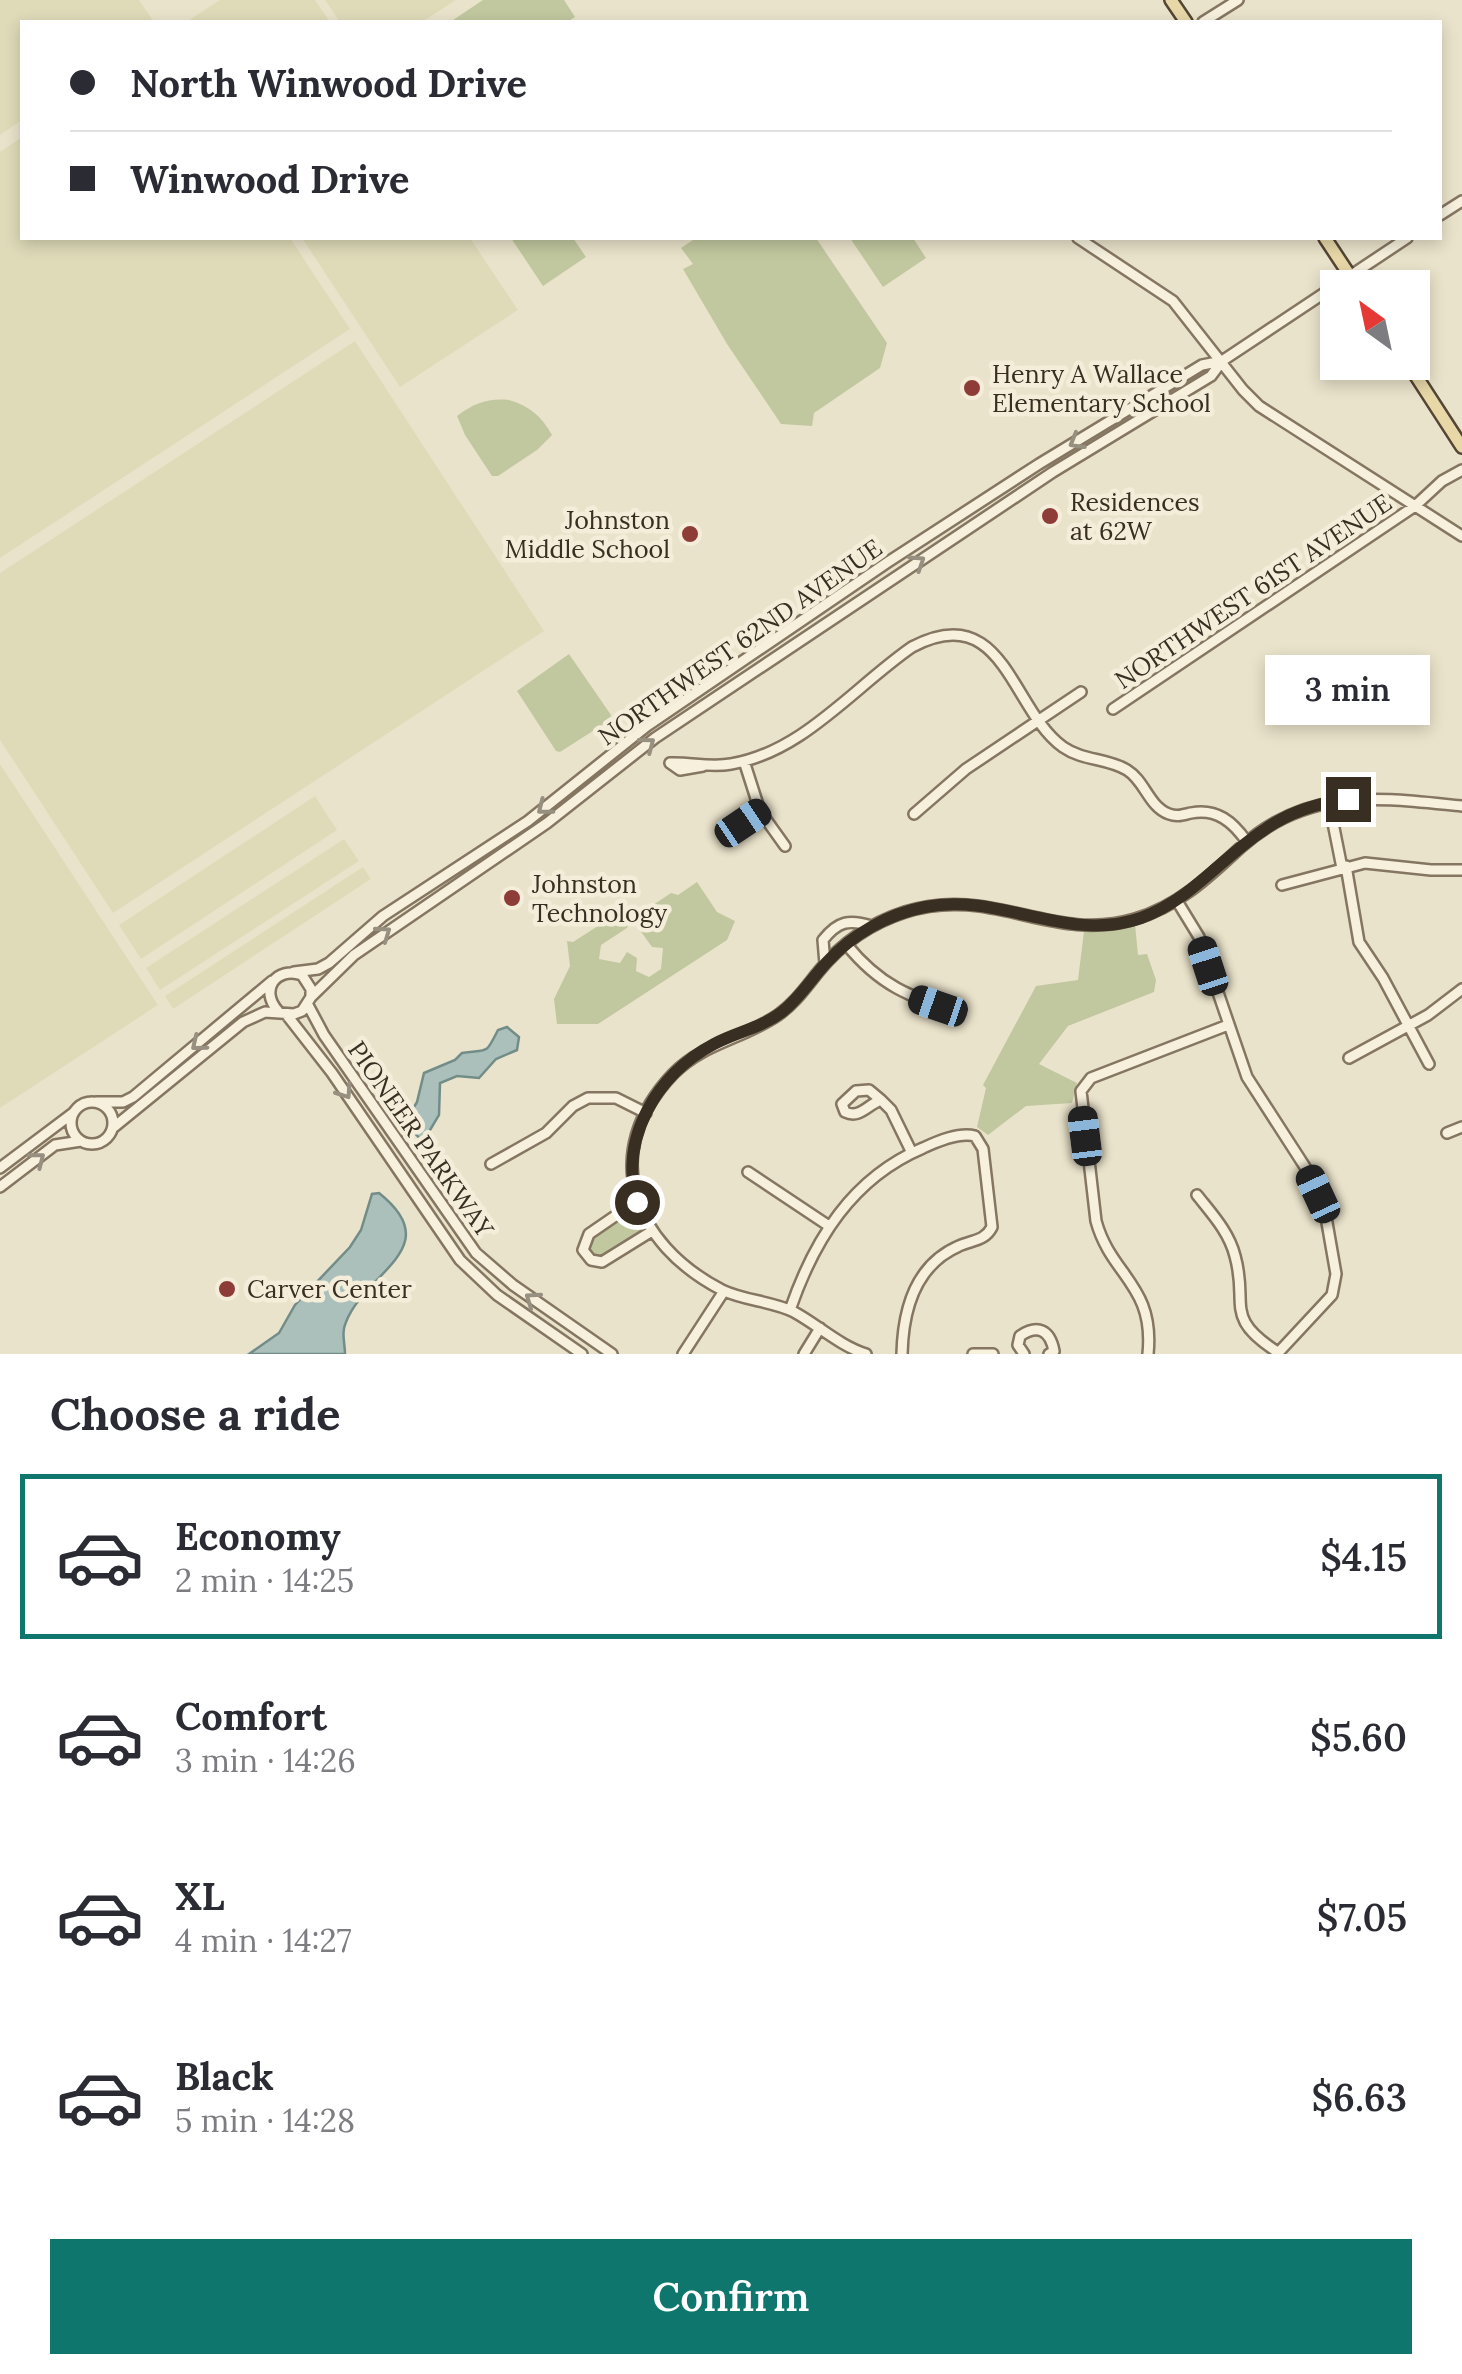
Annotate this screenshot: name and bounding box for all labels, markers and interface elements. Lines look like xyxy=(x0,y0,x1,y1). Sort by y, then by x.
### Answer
text: North Winwood Drive xyxy=(130,59,527,107)
text: Winwood Drive xyxy=(130,155,409,203)
north arrow xyxy=(1320,270,1430,380)
map controls xyxy=(1320,270,1430,380)
place label: Henry A Wallace Elementary School xyxy=(992,358,1211,419)
marker: Henry A Wallace Elementary School xyxy=(961,377,983,399)
one-way arrow xyxy=(1069,430,1087,450)
place label: Residences at 62W xyxy=(1070,486,1200,547)
street label: NORTHWEST 61ST AVENUE xyxy=(1108,486,1398,696)
place label: Johnston Middle School xyxy=(505,504,670,565)
marker: Residences at 62W xyxy=(1039,505,1061,527)
marker: Johnston Middle School xyxy=(679,523,701,545)
street label: NORTHWEST 62ND AVENUE xyxy=(592,532,888,752)
one-way arrow xyxy=(907,555,925,574)
callout: 3 min xyxy=(1266,654,1430,724)
text: 3 min xyxy=(1305,669,1390,710)
one-way arrow xyxy=(637,738,655,755)
route end xyxy=(1326,777,1371,822)
car xyxy=(710,794,776,852)
one-way arrow xyxy=(537,797,555,814)
place label: Johnston Technology xyxy=(531,868,668,929)
marker: Johnston Technology xyxy=(501,887,523,909)
one-way arrow xyxy=(373,927,392,945)
car xyxy=(1184,933,1232,999)
car xyxy=(905,982,971,1030)
one-way arrow xyxy=(191,1032,209,1050)
street label: PIONEER PARKWAY xyxy=(341,1035,501,1244)
one-way arrow xyxy=(332,1081,351,1099)
car xyxy=(1066,1104,1104,1168)
one-way arrow xyxy=(27,1153,45,1170)
car xyxy=(1292,1160,1344,1228)
route start xyxy=(615,1180,660,1225)
place label: Carver Center xyxy=(247,1273,412,1305)
marker: Carver Center xyxy=(216,1278,238,1300)
one-way arrow xyxy=(525,1292,543,1311)
text: Choose a ride xyxy=(50,1385,340,1442)
icon: car xyxy=(55,1512,145,1602)
text: Economy xyxy=(175,1512,341,1560)
text: $4.15 xyxy=(1320,1533,1407,1581)
text: 2 min · 14:25 xyxy=(175,1560,354,1601)
icon: car xyxy=(55,1692,145,1782)
text: Comfort xyxy=(175,1692,327,1740)
text: $5.60 xyxy=(1310,1713,1407,1761)
text: 3 min · 14:26 xyxy=(175,1740,356,1781)
icon: car xyxy=(55,1872,145,1962)
text: XL xyxy=(175,1872,225,1920)
text: $7.05 xyxy=(1317,1893,1407,1941)
text: 4 min · 14:27 xyxy=(175,1920,352,1961)
icon: car xyxy=(55,2052,145,2142)
text: Black xyxy=(175,2052,274,2100)
text: $6.63 xyxy=(1312,2073,1407,2121)
text: 5 min · 14:28 xyxy=(175,2100,355,2141)
button: Confirm xyxy=(50,2239,1412,2354)

